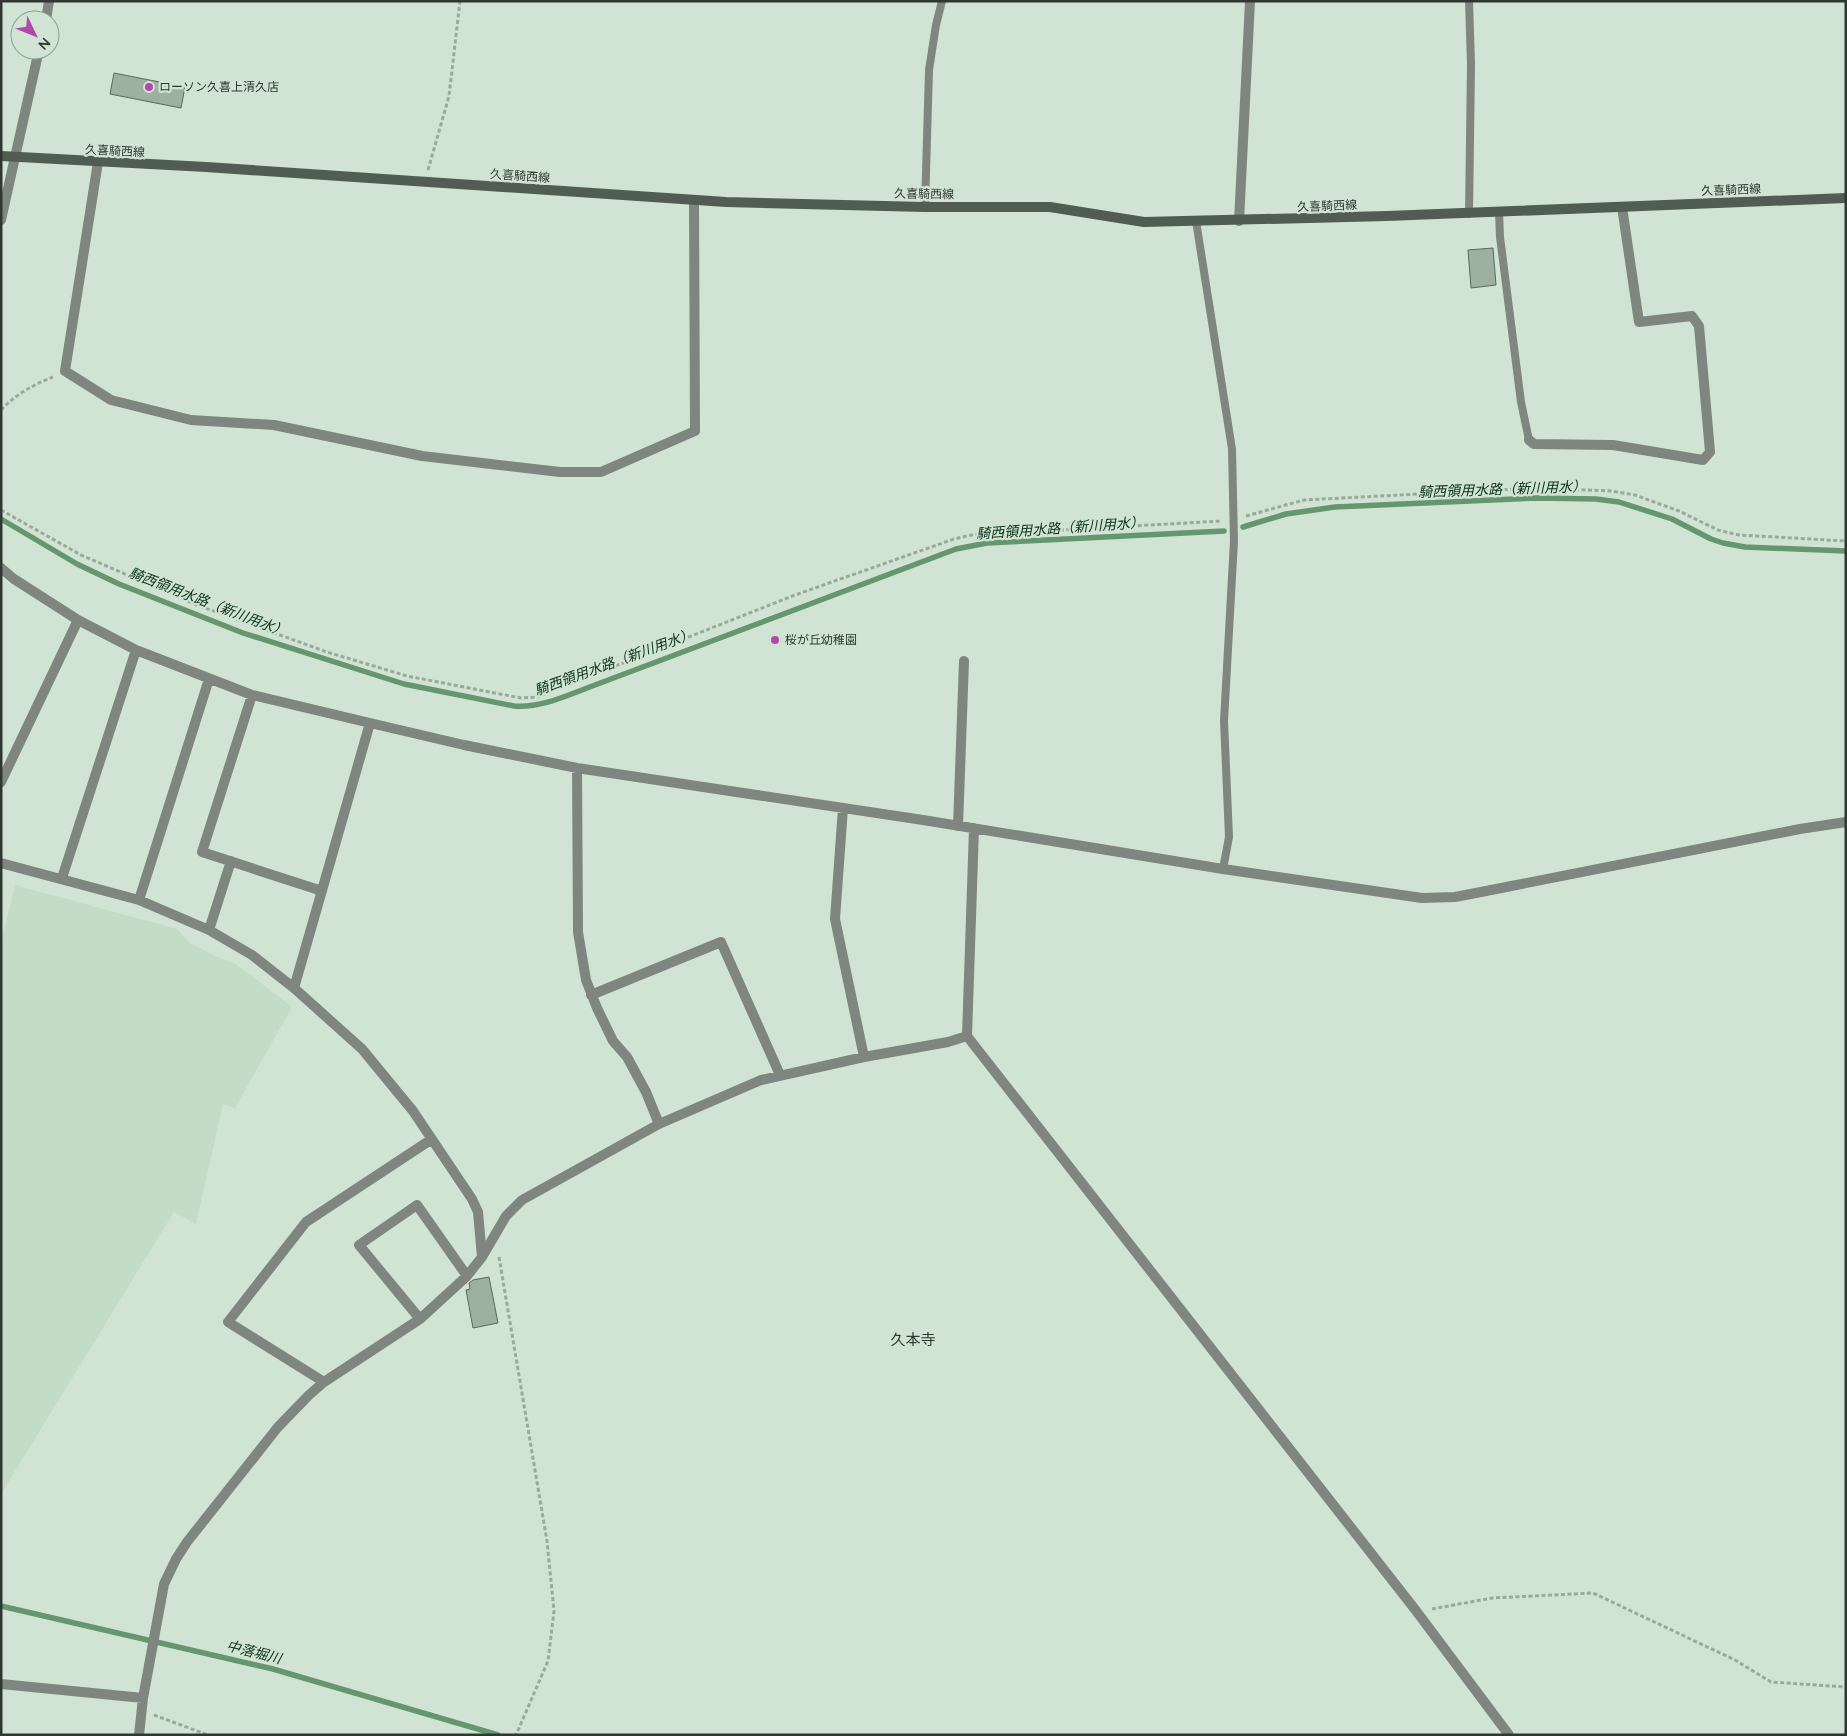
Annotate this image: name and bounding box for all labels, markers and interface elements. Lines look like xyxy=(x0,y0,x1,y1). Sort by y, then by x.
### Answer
north arrow xyxy=(10,10,60,60)
text: N xyxy=(34,34,55,54)
place label: ローソン久喜上清久店 xyxy=(159,79,279,94)
marker: ローソン久喜上清久店 xyxy=(143,81,155,93)
street label: 久喜騎西線 xyxy=(85,141,145,160)
street label: 久喜騎西線 xyxy=(490,166,550,185)
street label: 久喜騎西線 xyxy=(1701,181,1761,198)
street label: 久喜騎西線 xyxy=(894,185,954,202)
street label: 久喜騎西線 xyxy=(1297,197,1357,214)
water label: 騎西領用水路（新川用水） xyxy=(1418,477,1586,501)
water label: 騎西領用水路（新川用水） xyxy=(976,513,1144,543)
water label: 騎西領用水路（新川用水） xyxy=(126,563,290,641)
water label: 騎西領用水路（新川用水） xyxy=(532,625,696,699)
place label: 桜が丘幼稚園 xyxy=(785,632,857,647)
marker: 桜が丘幼稚園 xyxy=(769,634,781,646)
district label: 久本寺 xyxy=(890,1330,936,1349)
water label: 中落堀川 xyxy=(225,1636,285,1668)

